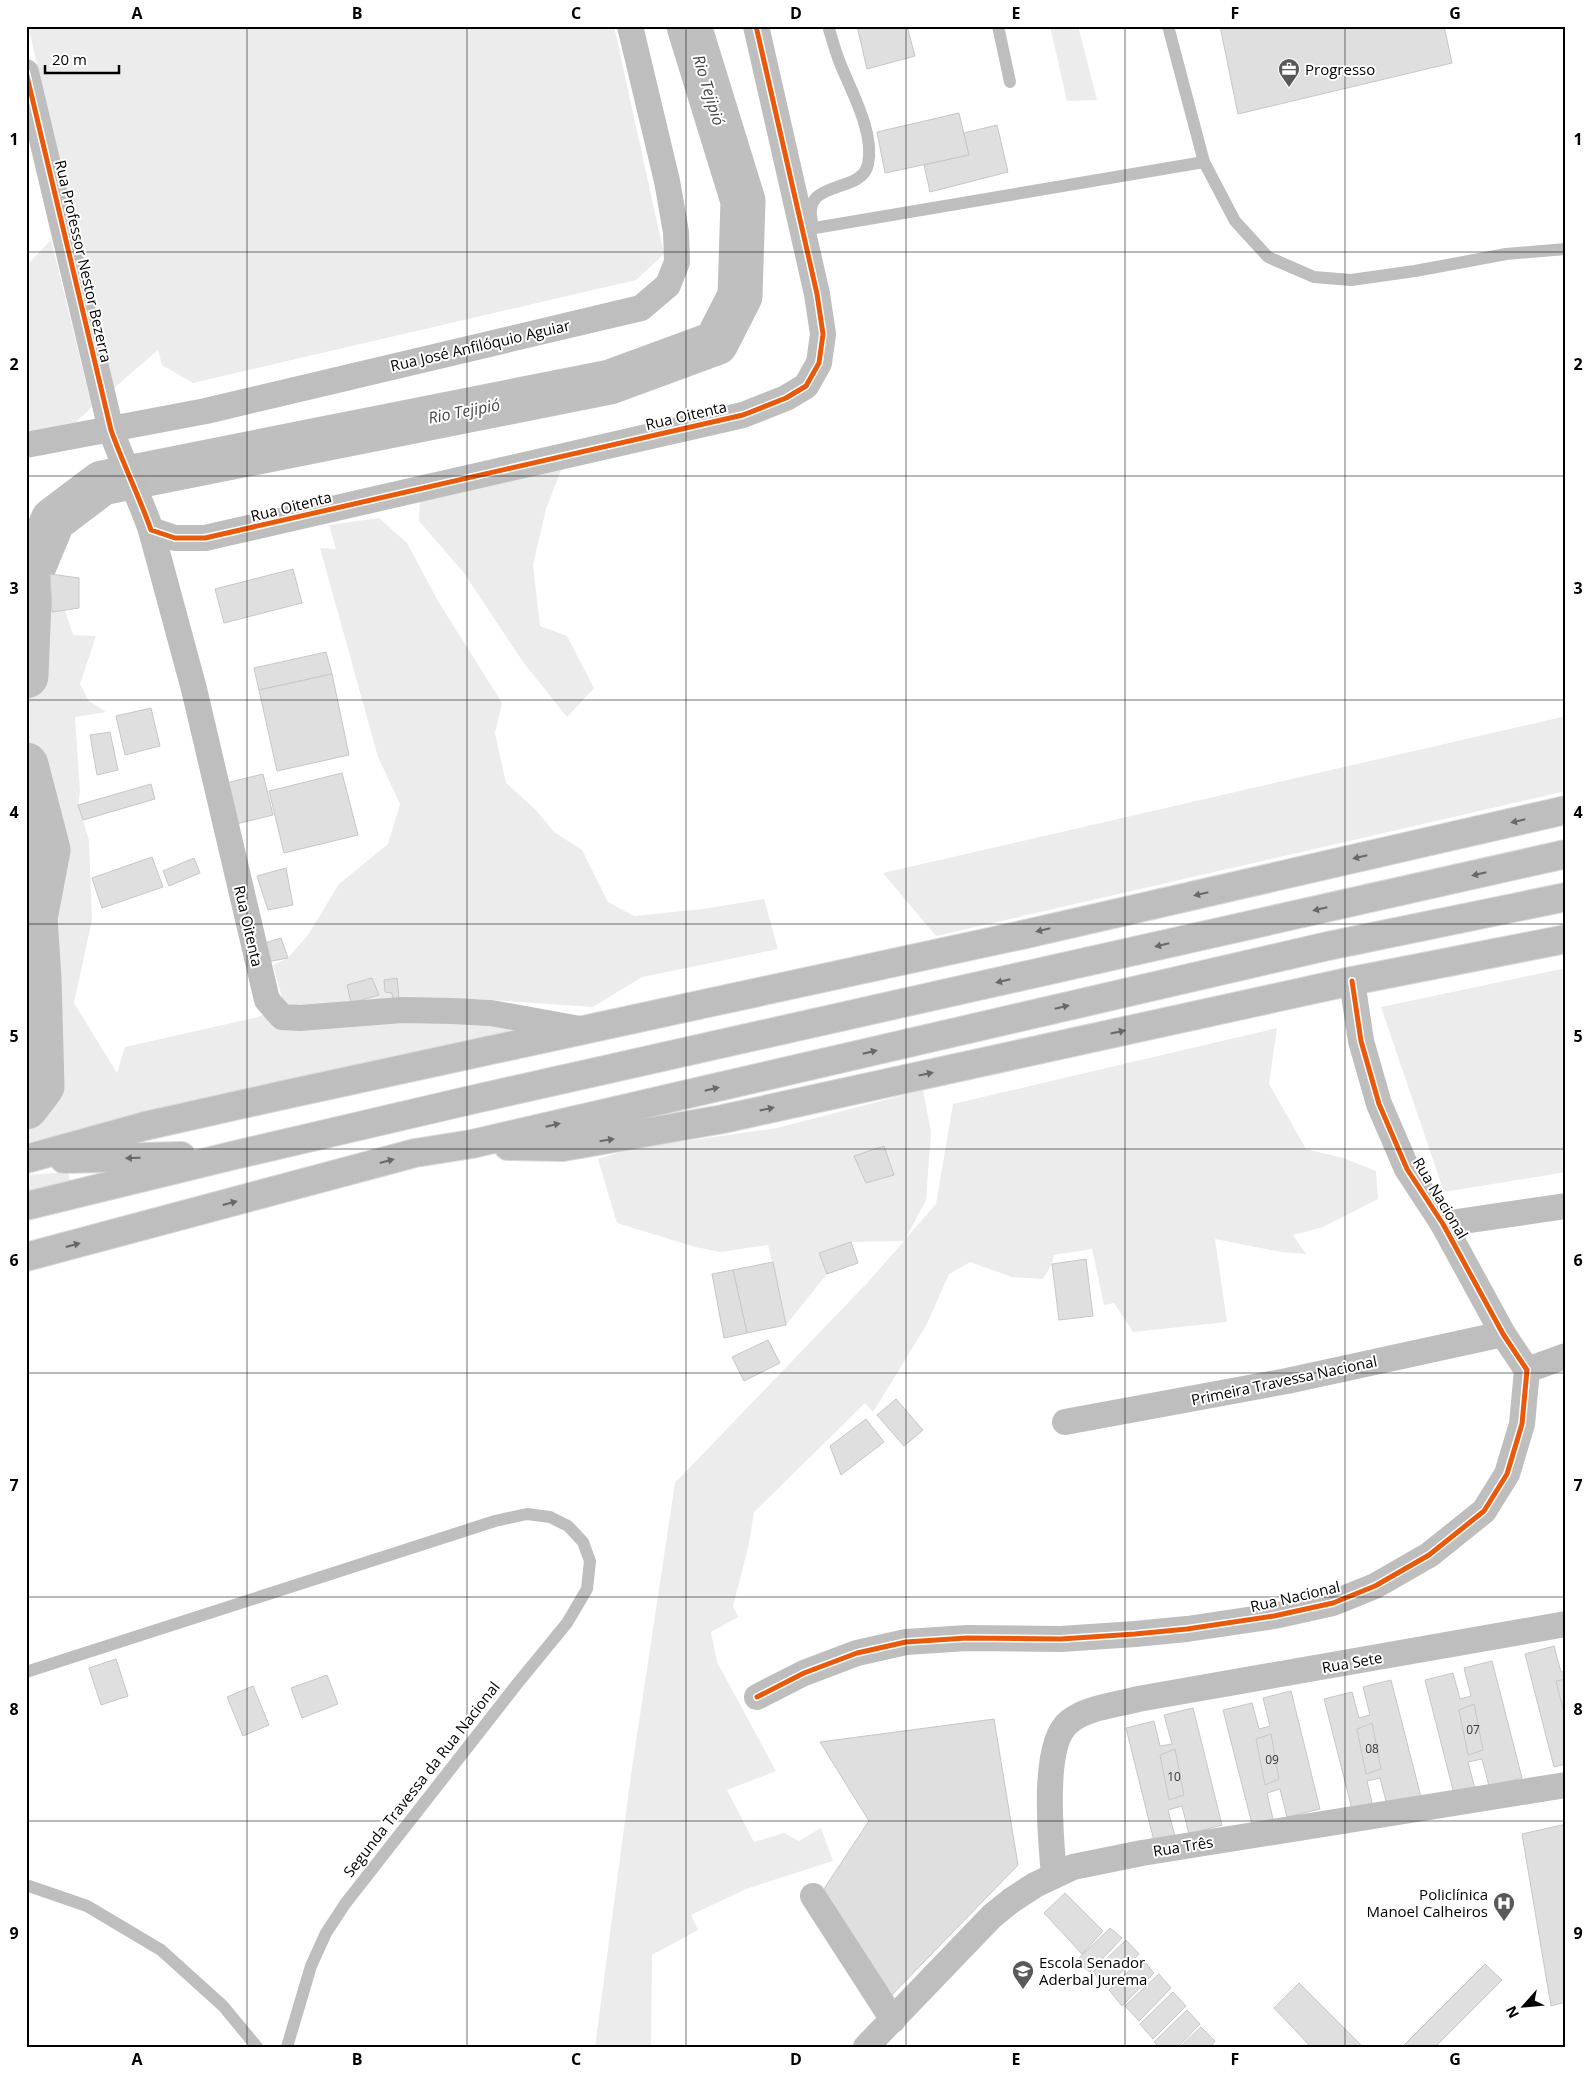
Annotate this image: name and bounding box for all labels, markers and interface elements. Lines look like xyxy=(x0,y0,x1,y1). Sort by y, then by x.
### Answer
text: A xyxy=(131,2,143,24)
text: B xyxy=(352,2,362,24)
text: C xyxy=(571,2,581,24)
text: D xyxy=(790,2,802,24)
text: E xyxy=(1012,2,1021,24)
text: F xyxy=(1231,2,1239,24)
text: G xyxy=(1449,2,1461,24)
scale bar xyxy=(45,42,119,74)
text: 20 m xyxy=(52,49,87,69)
water label: Rio Tejipió xyxy=(688,52,730,128)
office icon: Progresso xyxy=(1277,57,1301,88)
place label: Progresso xyxy=(1305,59,1375,79)
text: 1 xyxy=(9,128,19,150)
text: 1 xyxy=(1573,128,1583,150)
street label: Rua Professor Nestor Bezerra xyxy=(51,158,117,364)
street label: Rua José Anfilóquio Aguiar xyxy=(388,315,572,375)
text: 2 xyxy=(9,353,19,375)
text: 2 xyxy=(1573,353,1583,375)
water label: Rio Tejipió xyxy=(426,393,502,429)
street label: Rua Oitenta xyxy=(643,396,729,434)
street label: Rua Oitenta xyxy=(248,486,334,526)
text: 3 xyxy=(9,577,19,599)
text: 3 xyxy=(1573,577,1583,599)
text: 4 xyxy=(9,801,19,823)
text: 4 xyxy=(1573,801,1583,823)
one-way arrow xyxy=(1511,817,1526,825)
one-way arrow xyxy=(1352,853,1367,861)
one-way arrow xyxy=(1471,870,1486,878)
street label: Rua Oitenta xyxy=(230,883,268,969)
one-way arrow xyxy=(1194,890,1209,898)
one-way arrow xyxy=(1313,905,1328,913)
one-way arrow xyxy=(1036,926,1051,934)
one-way arrow xyxy=(1154,941,1169,949)
one-way arrow xyxy=(996,977,1011,985)
one-way arrow xyxy=(1055,1003,1070,1011)
text: 5 xyxy=(9,1025,19,1047)
text: 5 xyxy=(1573,1025,1583,1047)
one-way arrow xyxy=(1111,1028,1126,1036)
one-way arrow xyxy=(862,1048,877,1056)
one-way arrow xyxy=(918,1070,933,1078)
one-way arrow xyxy=(704,1084,720,1092)
one-way arrow xyxy=(759,1105,774,1113)
one-way arrow xyxy=(546,1121,561,1129)
one-way arrow xyxy=(600,1136,616,1144)
one-way arrow xyxy=(125,1154,141,1162)
street label: Rua Nacional xyxy=(1409,1154,1473,1242)
one-way arrow xyxy=(380,1157,395,1165)
one-way arrow xyxy=(223,1198,238,1206)
one-way arrow xyxy=(66,1240,81,1248)
text: 6 xyxy=(9,1249,19,1271)
text: 6 xyxy=(1573,1249,1583,1271)
street label: Primeira Travessa Nacional xyxy=(1189,1351,1379,1409)
text: 7 xyxy=(9,1474,19,1496)
text: 7 xyxy=(1573,1474,1583,1496)
street label: Rua Nacional xyxy=(1248,1576,1342,1616)
street label: Rua Sete xyxy=(1320,1647,1384,1677)
street label: Segunda Travessa da Rua Nacional xyxy=(338,1677,504,1881)
text: 8 xyxy=(9,1698,19,1720)
text: 8 xyxy=(1573,1698,1583,1720)
house number: 07 xyxy=(1466,1721,1480,1738)
house number: 08 xyxy=(1365,1740,1379,1757)
house number: 09 xyxy=(1265,1751,1279,1768)
house number: 10 xyxy=(1167,1768,1181,1785)
street label: Rua Três xyxy=(1151,1831,1215,1861)
place label: Policlínica Manoel Calheiros xyxy=(1367,1884,1488,1921)
hospital icon: Policlínica Manoel Calheiros xyxy=(1492,1891,1516,1922)
text: 9 xyxy=(9,1922,19,1944)
text: 9 xyxy=(1573,1922,1583,1944)
place label: Escola Senador Aderbal Jurema xyxy=(1039,1952,1147,1989)
school or university icon: Escola Senador Aderbal Jurema xyxy=(1011,1959,1035,1990)
north arrow xyxy=(1500,1980,1550,2030)
text: N xyxy=(1501,2003,1523,2022)
text: A xyxy=(131,2048,143,2070)
text: B xyxy=(352,2048,362,2070)
text: C xyxy=(571,2048,581,2070)
text: D xyxy=(790,2048,802,2070)
text: E xyxy=(1012,2048,1021,2070)
text: F xyxy=(1231,2048,1239,2070)
text: G xyxy=(1449,2048,1461,2070)

